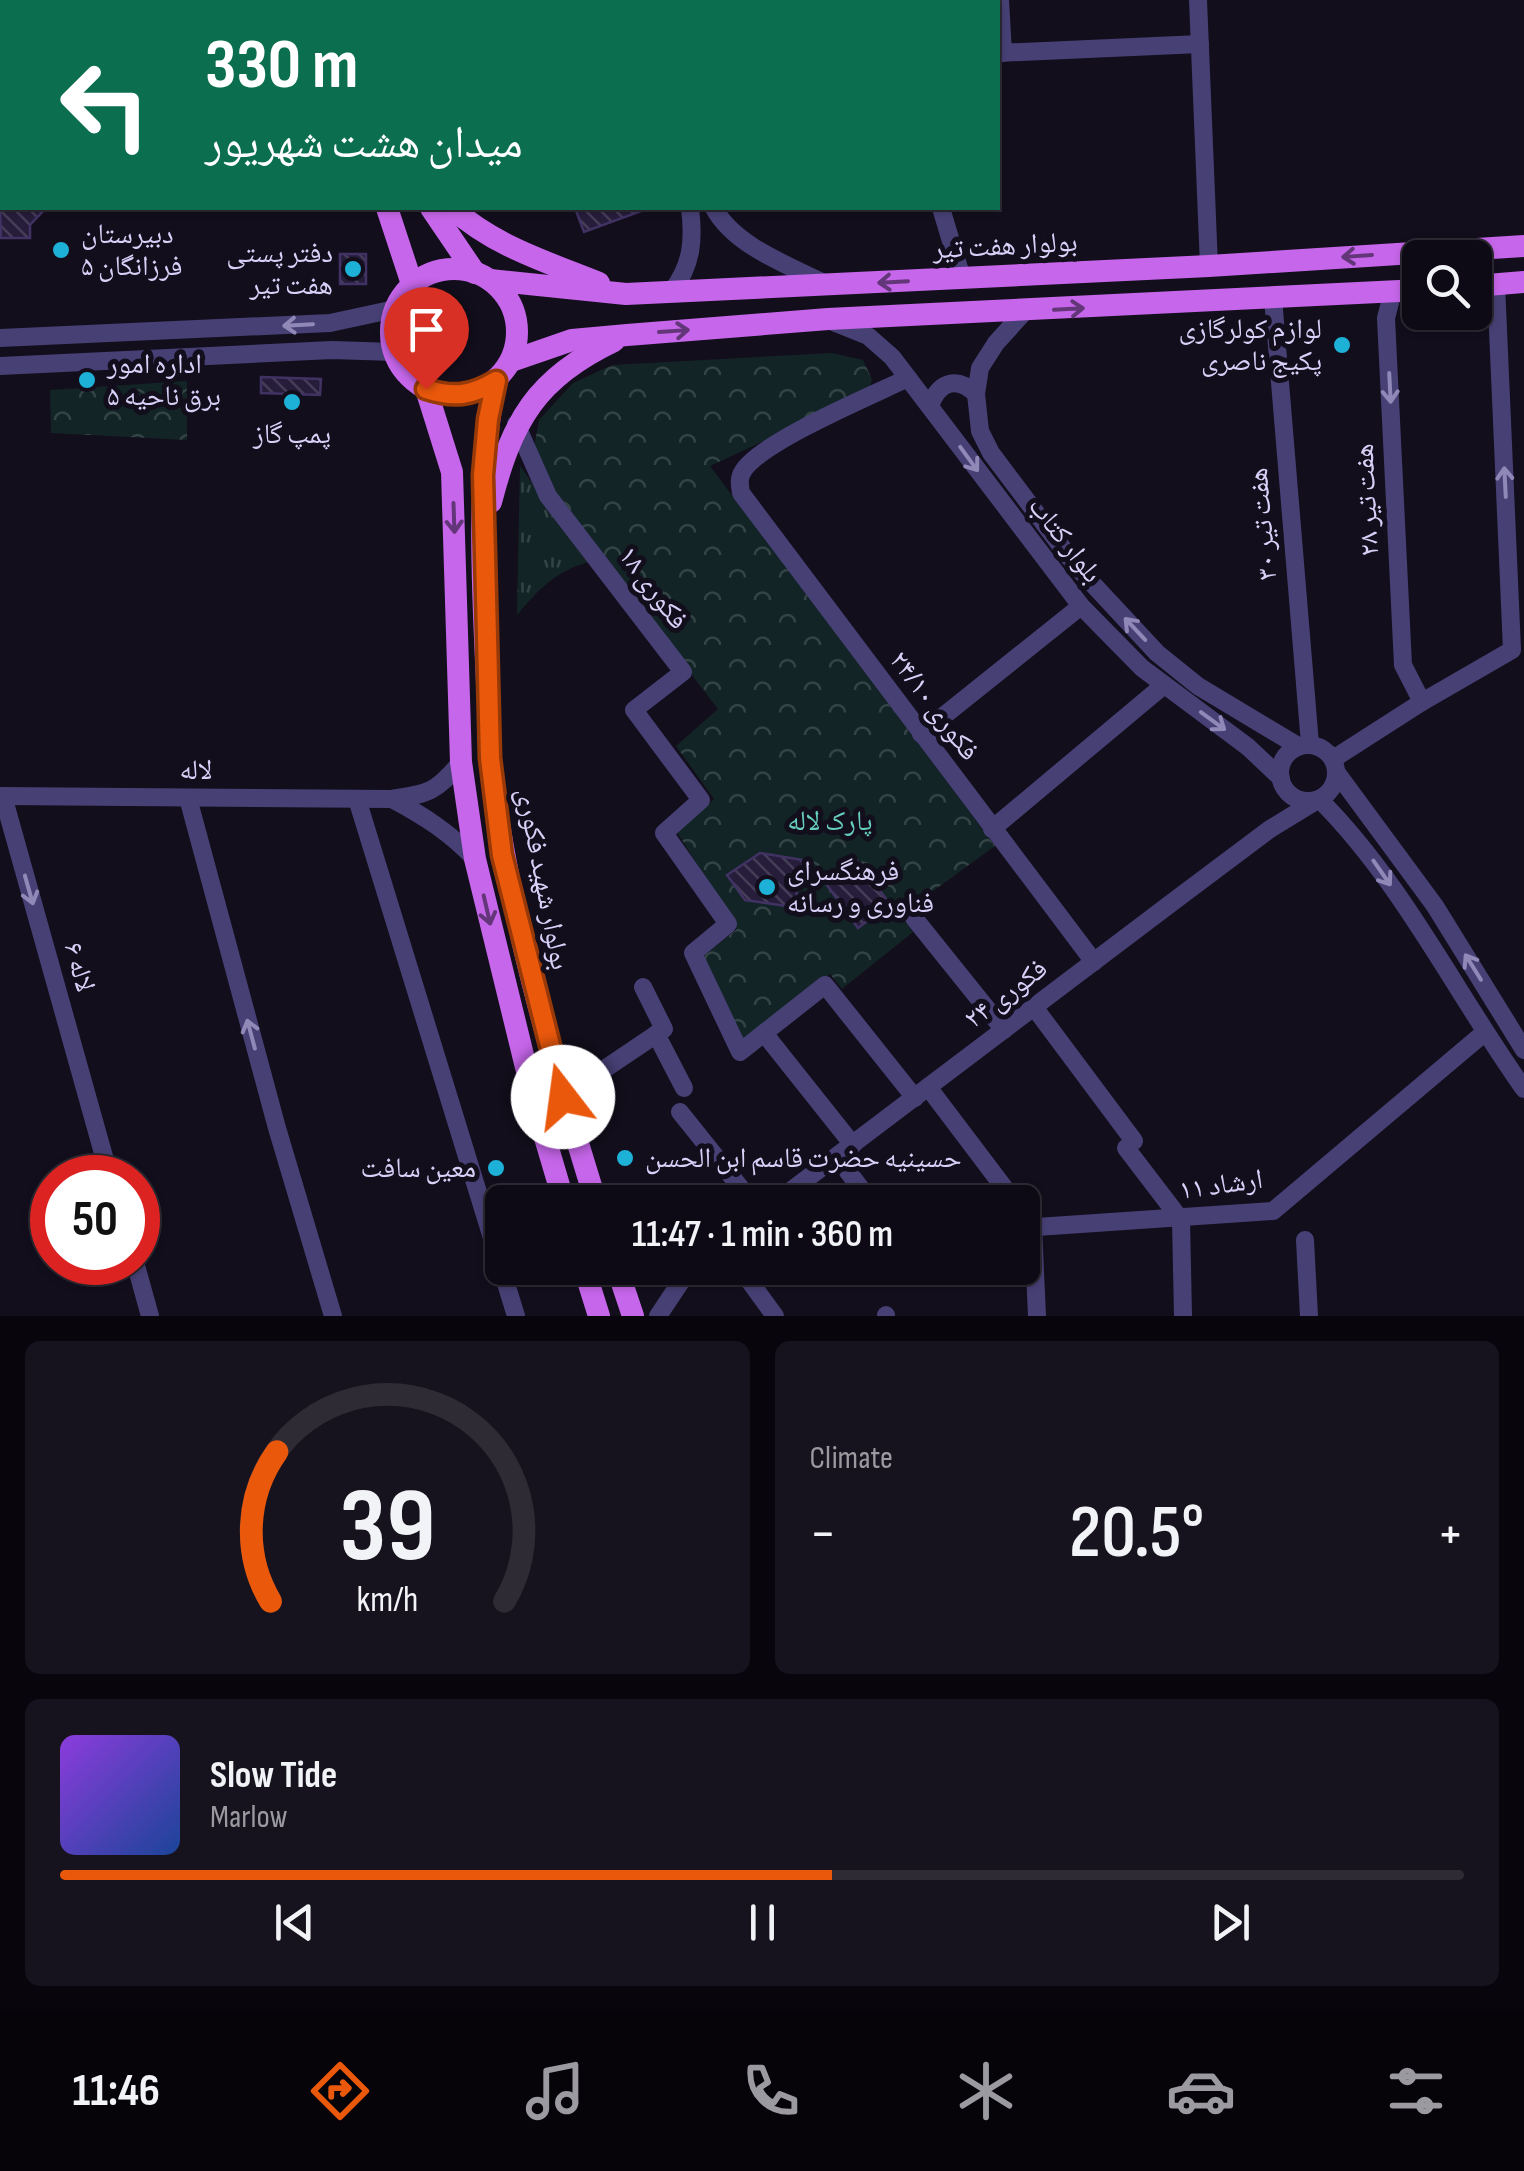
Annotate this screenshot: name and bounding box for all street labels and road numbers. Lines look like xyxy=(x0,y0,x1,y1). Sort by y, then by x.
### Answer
street label: بولوار هفت تیر xyxy=(931,226,1078,266)
street label: هفت تیر ۲۸ xyxy=(1348,443,1386,557)
street label: هفت تیر ۳۰ xyxy=(1242,466,1284,582)
street label: بلوار کتاب xyxy=(1021,490,1109,590)
street label: فکوری ١٨ xyxy=(611,540,695,636)
street label: فکوری ۲۴/۱۰ xyxy=(882,645,986,767)
street label: لاله xyxy=(179,754,213,787)
street label: بولوار شهید فکوری xyxy=(509,785,577,973)
street label: لاله ۶ xyxy=(56,938,102,996)
street label: فکوری ۲۴ xyxy=(958,952,1054,1036)
street label: ارشاد ۱۱ xyxy=(1177,1163,1265,1207)

